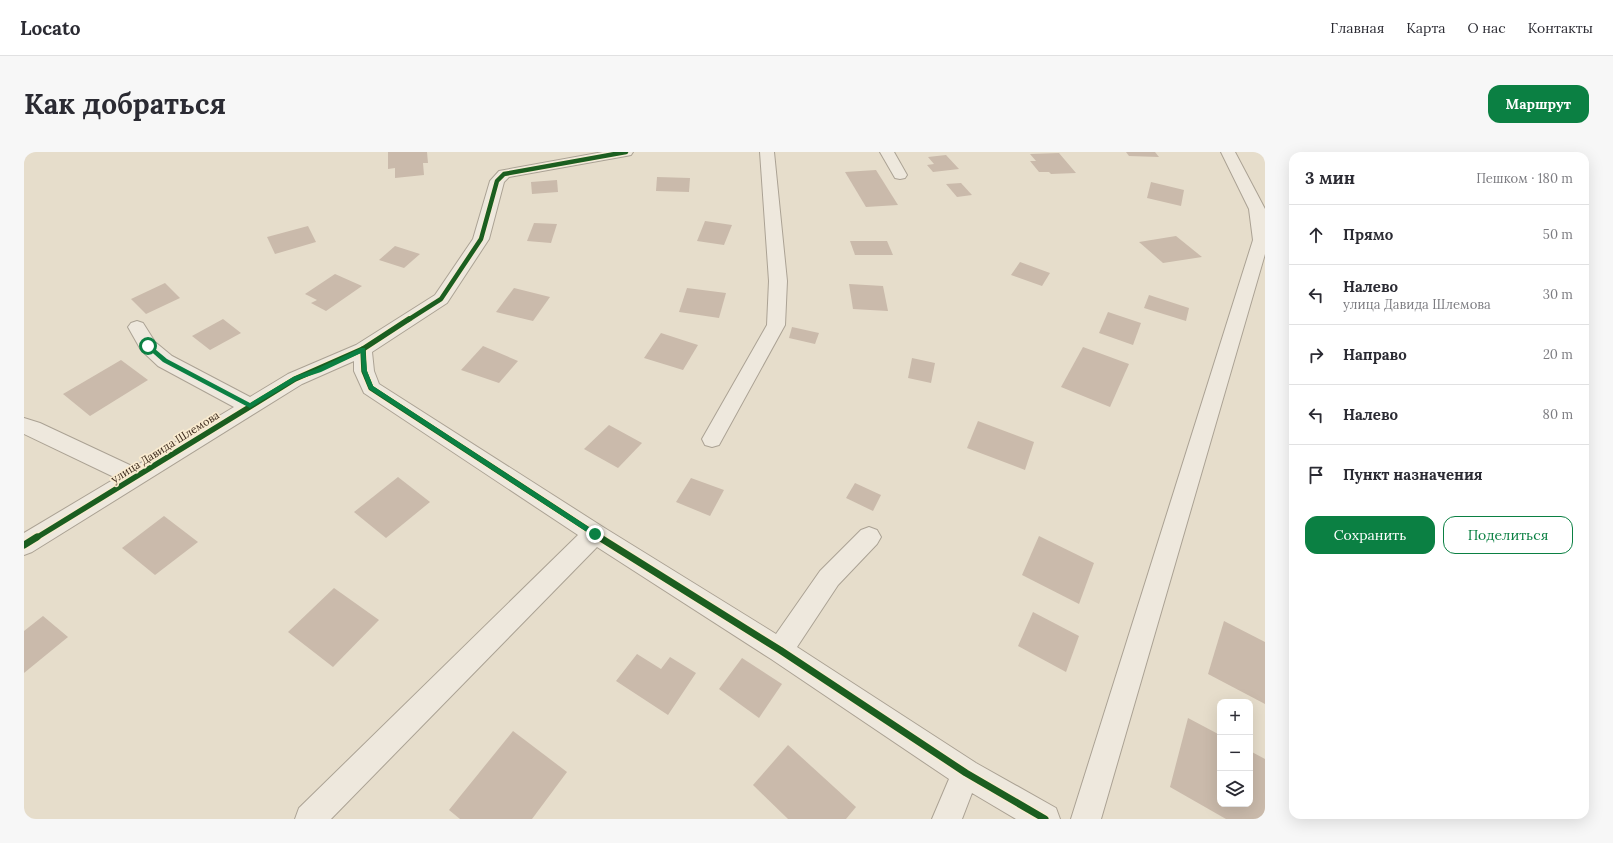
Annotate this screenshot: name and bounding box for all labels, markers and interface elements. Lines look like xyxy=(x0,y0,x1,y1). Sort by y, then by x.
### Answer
text: Locato xyxy=(20,16,81,40)
text: Главная xyxy=(1330,19,1384,37)
text: Карта xyxy=(1406,19,1446,37)
text: О нас xyxy=(1468,19,1506,37)
text: Контакты xyxy=(1528,19,1593,37)
button: Маршрут xyxy=(1488,85,1589,123)
text: Как добраться xyxy=(24,86,226,122)
text: 3 мин xyxy=(1305,167,1355,189)
text: Пешком · 180 m xyxy=(1476,170,1573,187)
icon: ahead xyxy=(1305,224,1327,246)
text: Прямо xyxy=(1343,225,1393,244)
text: 50 m xyxy=(1543,226,1573,243)
text: Налево xyxy=(1343,277,1398,296)
icon: left xyxy=(1305,284,1327,306)
text: 30 m xyxy=(1543,286,1573,303)
text: улица Давида Шлемова xyxy=(1343,296,1491,313)
route start xyxy=(139,337,157,355)
icon: right xyxy=(1305,344,1327,366)
text: Направо xyxy=(1343,345,1407,364)
text: 20 m xyxy=(1543,346,1573,363)
icon: left xyxy=(1305,404,1327,426)
text: Налево xyxy=(1343,405,1398,424)
text: 80 m xyxy=(1543,406,1573,423)
street label: улица Давида Шлемова xyxy=(108,408,222,486)
icon: arrive xyxy=(1305,464,1327,486)
text: Пункт назначения xyxy=(1343,465,1483,484)
button: Сохранить xyxy=(1305,516,1435,554)
button: Поделиться xyxy=(1443,516,1573,554)
route end xyxy=(586,525,604,543)
map controls xyxy=(1217,699,1253,807)
button: + xyxy=(1217,699,1253,735)
button: − xyxy=(1217,735,1253,771)
button: layers xyxy=(1217,771,1253,807)

